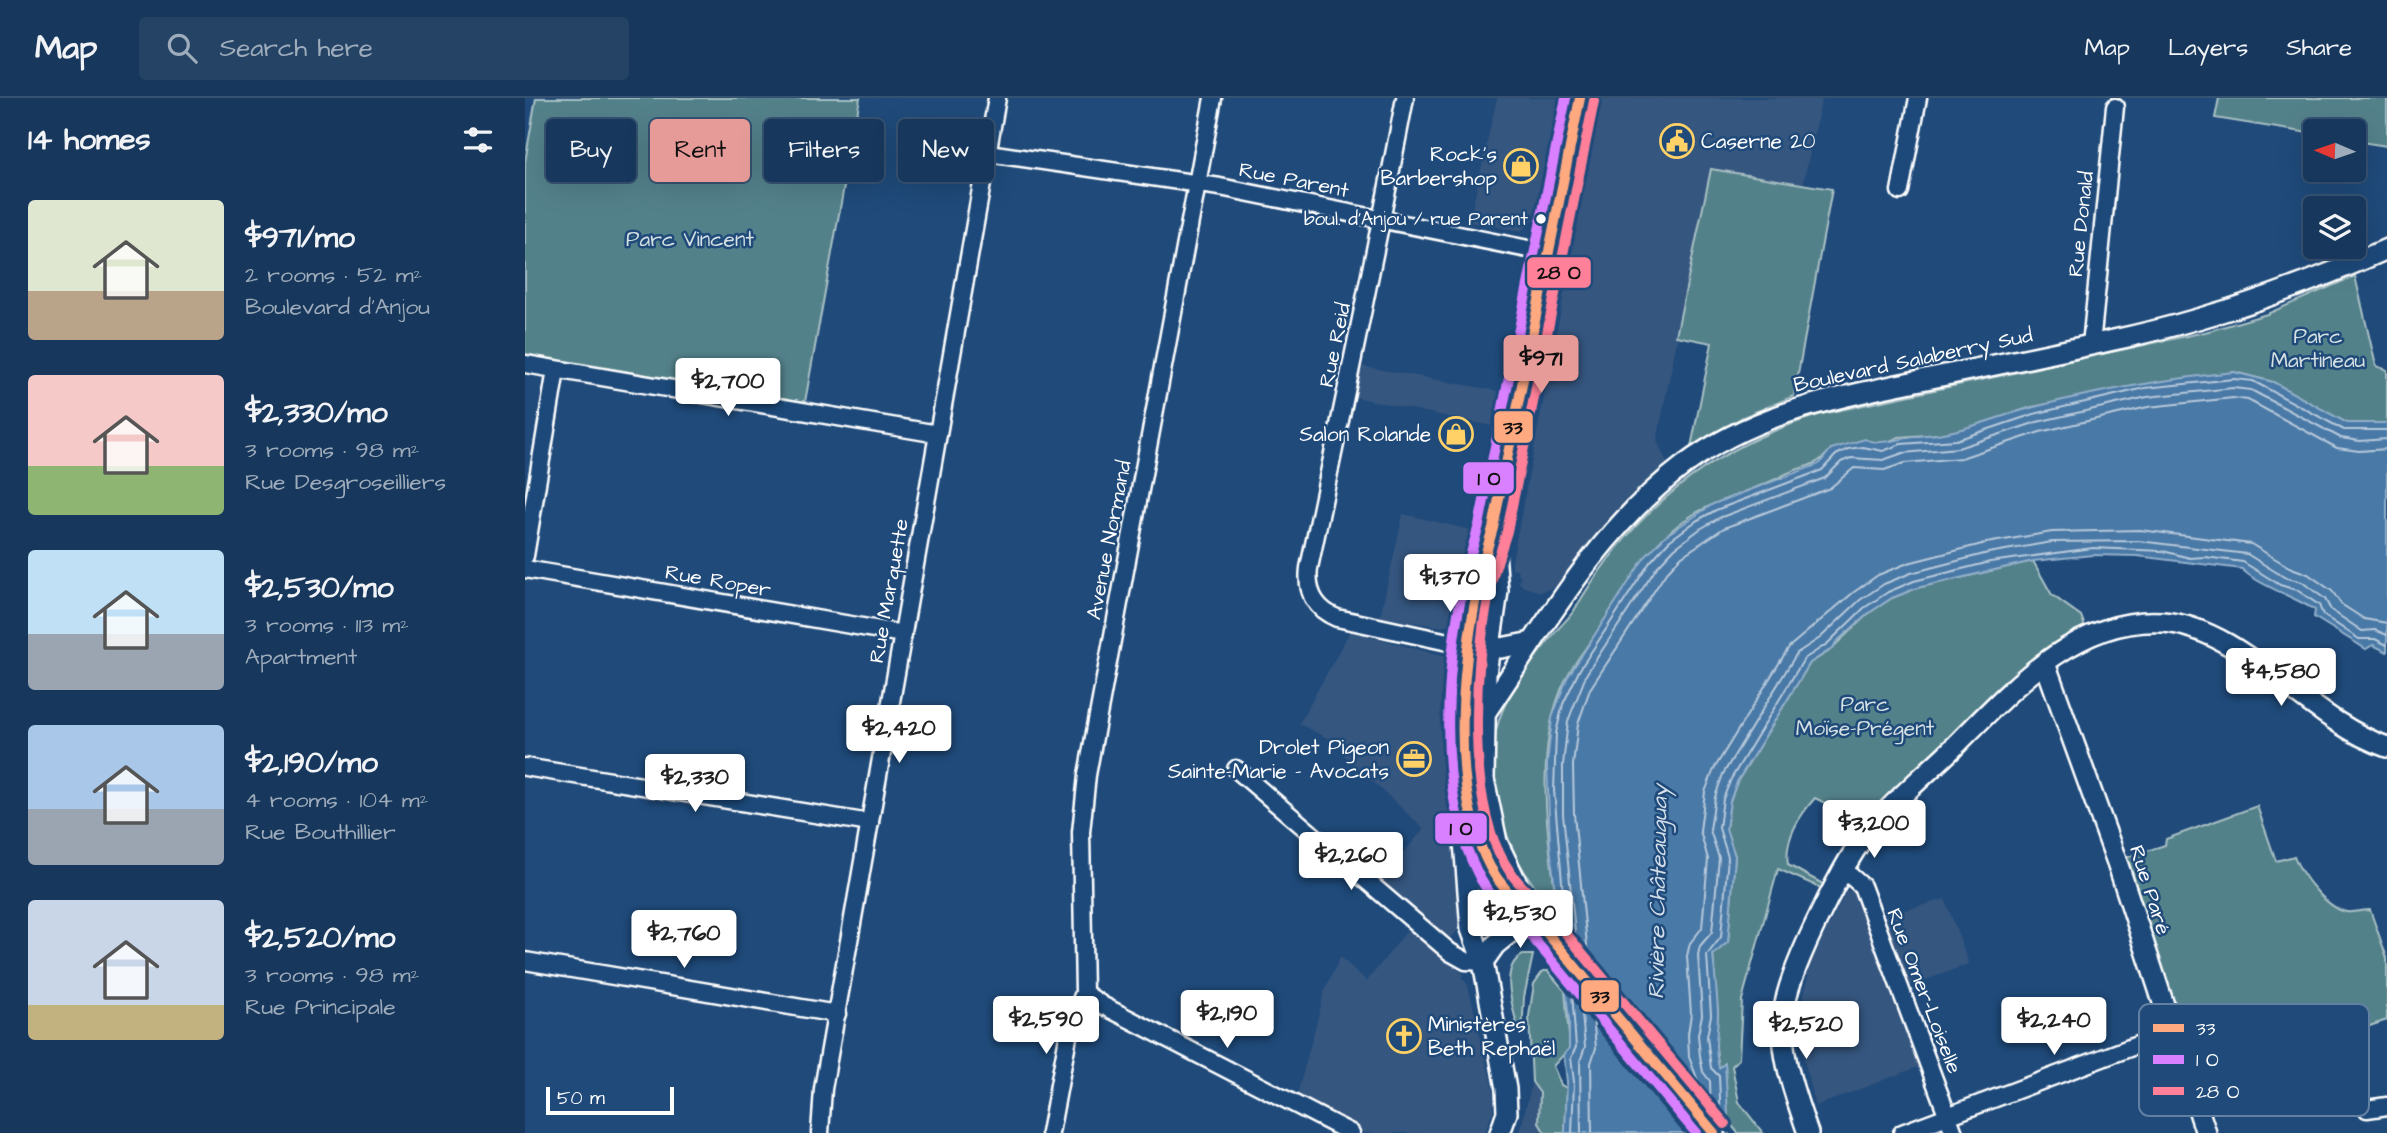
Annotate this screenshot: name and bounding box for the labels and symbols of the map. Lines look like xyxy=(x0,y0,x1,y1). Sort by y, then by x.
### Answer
north arrow xyxy=(2303,119,2366,182)
public building icon: Caserne 20 xyxy=(1658,122,1696,160)
place label: Caserne 20 xyxy=(1701,127,1816,156)
place label: Rock's Barbershop xyxy=(1381,140,1497,194)
shop icon: Rock's Barbershop xyxy=(1502,147,1540,185)
street label: Rue Parent xyxy=(1237,155,1352,205)
street label: Rue Donald xyxy=(2061,170,2101,278)
place label: boul. d'Anjou / rue Parent xyxy=(1304,206,1528,233)
marker: boul. d'Anjou / rue Parent xyxy=(1534,212,1548,226)
park label: Parc Vincent xyxy=(626,225,754,254)
line badge: 28 O xyxy=(1526,256,1592,289)
text: 28 O xyxy=(1536,260,1581,287)
street label: Rue Reid xyxy=(1312,300,1358,390)
street label: Boulevard Salaberry Sud xyxy=(1791,320,2036,401)
park label: Parc Martineau xyxy=(2271,322,2366,375)
pin: $971 xyxy=(1500,336,1582,395)
pin: $2,700 xyxy=(671,358,785,418)
line badge: 33 xyxy=(1493,410,1534,444)
shop icon: Salon Rolande xyxy=(1437,415,1475,453)
text: 33 xyxy=(1502,415,1523,442)
place label: Salon Rolande xyxy=(1299,420,1431,449)
street label: Avenue Normand xyxy=(1079,458,1139,622)
line badge: 1 O xyxy=(1462,461,1515,495)
text: 1 O xyxy=(1478,466,1501,493)
street label: Rue Marquette xyxy=(862,516,916,666)
pin: $1,370 xyxy=(1393,554,1507,614)
street label: Rue Roper xyxy=(663,557,774,606)
pin: $4,580 xyxy=(2224,648,2338,708)
park label: Parc Moïse-Prégent xyxy=(1796,690,1935,745)
pin: $2,420 xyxy=(842,706,956,765)
place label: Drolet Pigeon Sainte-Marie - Avocats xyxy=(1168,733,1389,786)
office icon: Drolet Pigeon Sainte-Marie - Avocats xyxy=(1395,740,1433,778)
pin: $2,330 xyxy=(638,754,752,814)
water label: Rivière Châteauguay xyxy=(1640,782,1677,999)
pin: $3,200 xyxy=(1817,800,1931,860)
line badge: 1 O xyxy=(1434,812,1488,845)
text: 1 O xyxy=(1450,816,1473,843)
pin: $2,260 xyxy=(1294,832,1408,892)
street label: Rue Paré xyxy=(2122,842,2178,938)
pin: $2,530 xyxy=(1463,890,1577,950)
street label: Rue Omer-Loiselle xyxy=(1879,904,1969,1078)
pin: $2,760 xyxy=(627,910,741,970)
line badge: 33 xyxy=(1580,979,1620,1013)
text: 33 xyxy=(1589,984,1610,1011)
pin: $2,190 xyxy=(1170,990,1284,1050)
pin: $2,590 xyxy=(989,996,1103,1056)
pin: $2,240 xyxy=(1997,998,2111,1057)
pin: $2,520 xyxy=(1749,1002,1863,1061)
legend xyxy=(2139,1004,2369,1116)
place label: Ministères Beth Rephaël xyxy=(1428,1010,1555,1064)
text: 33 xyxy=(2196,1016,2216,1043)
church icon: Ministères Beth Rephaël xyxy=(1385,1017,1423,1055)
text: 1 O xyxy=(2196,1047,2219,1074)
text: 28 O xyxy=(2196,1079,2240,1106)
scale bar xyxy=(546,1084,674,1116)

